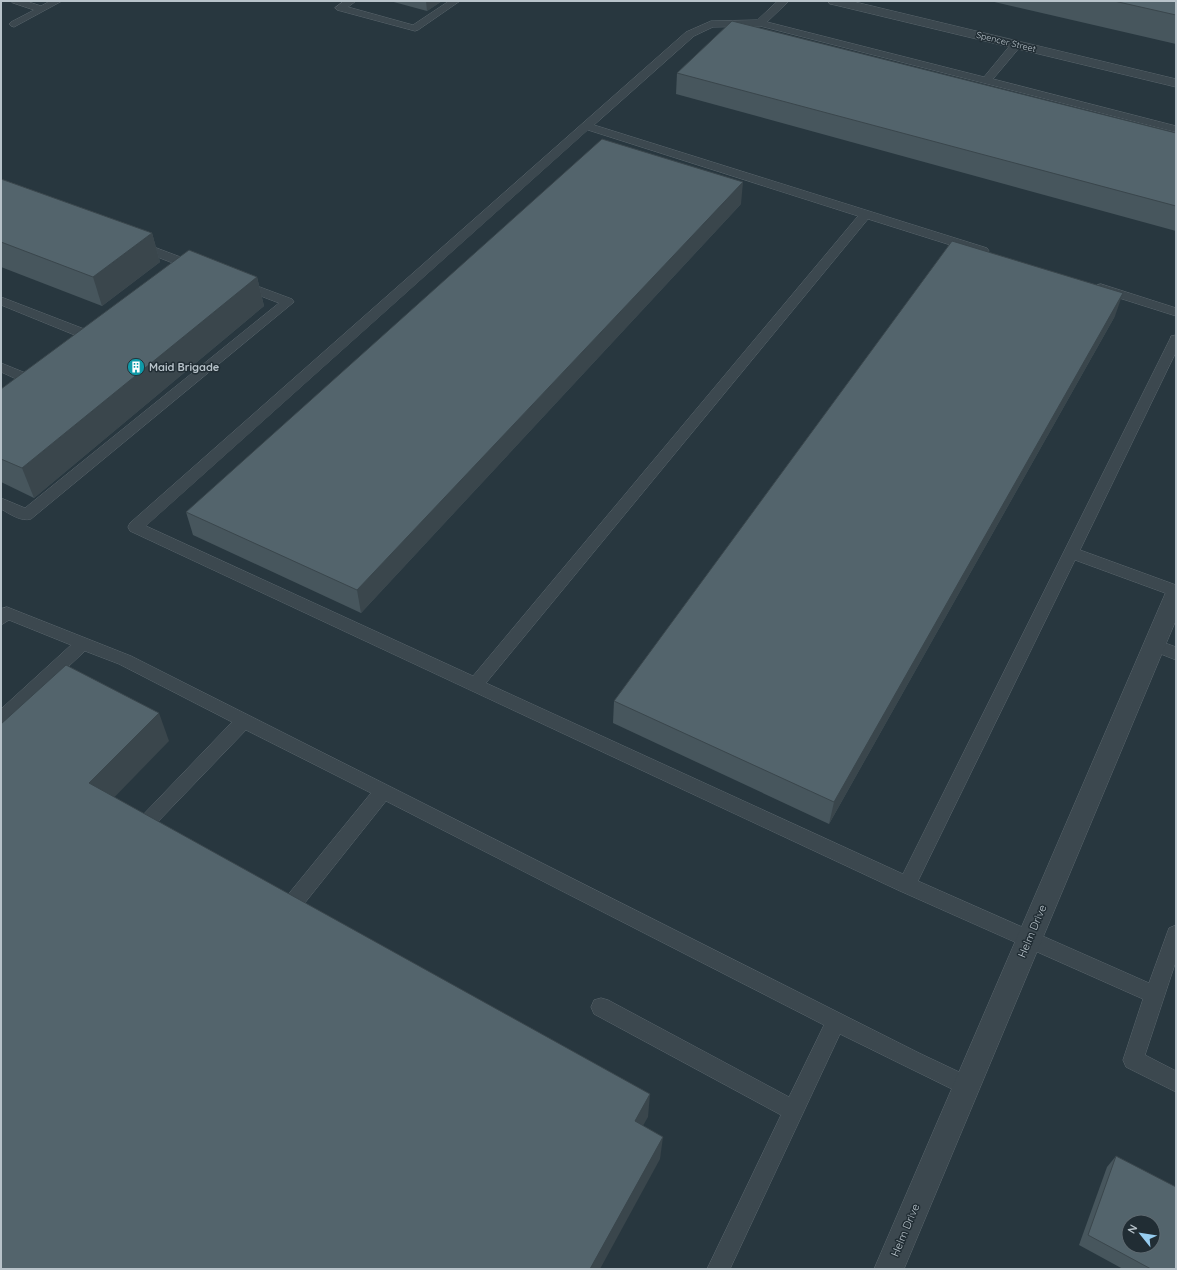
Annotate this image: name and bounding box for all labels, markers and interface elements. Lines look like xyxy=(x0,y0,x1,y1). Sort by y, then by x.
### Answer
street label: Spencer Street xyxy=(975,29,1037,54)
building icon: Maid Brigade xyxy=(126,357,146,377)
place label: Maid Brigade xyxy=(149,360,220,374)
street label: Helm Drive xyxy=(1015,902,1049,960)
street label: Helm Drive xyxy=(888,1201,922,1259)
north arrow xyxy=(1121,1214,1161,1254)
text: N xyxy=(1124,1222,1140,1236)

